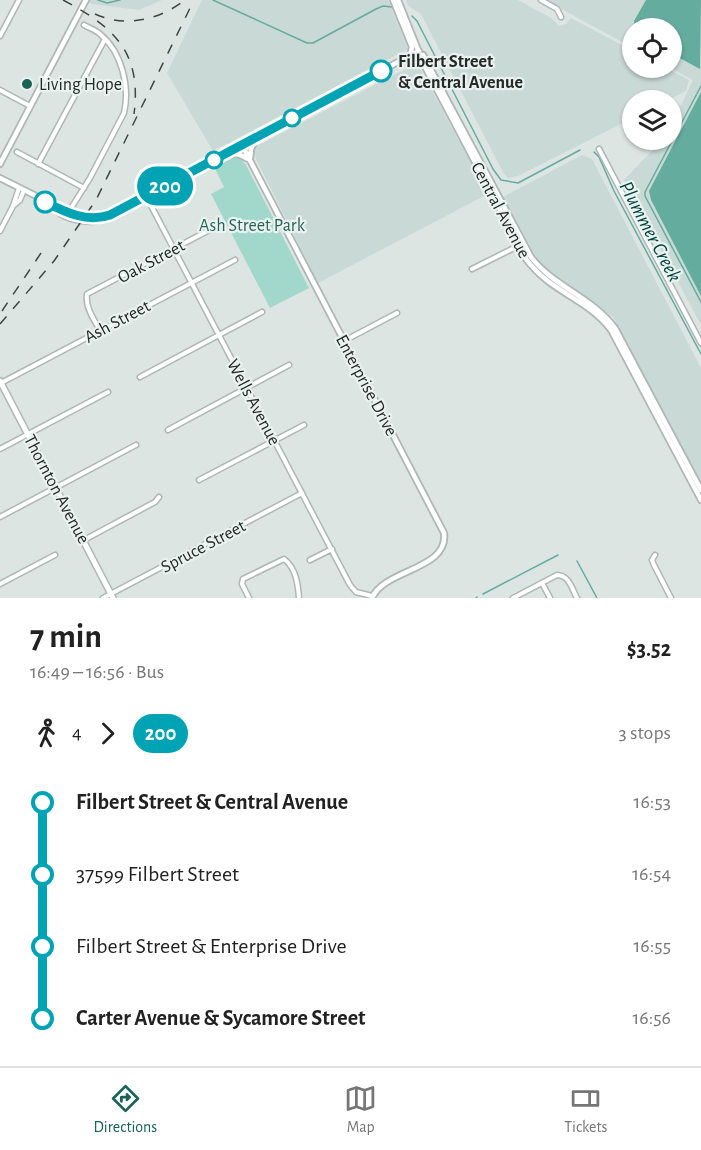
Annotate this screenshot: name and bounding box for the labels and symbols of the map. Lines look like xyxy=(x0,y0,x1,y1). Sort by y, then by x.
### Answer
place label: Filbert Street & Central Avenue xyxy=(398,53,523,92)
marker: Filbert Street & Central Avenue xyxy=(370,60,392,82)
place label: Living Hope xyxy=(39,76,122,94)
marker: Living Hope xyxy=(20,77,34,91)
unlabelled marker xyxy=(283,109,301,127)
unlabelled marker xyxy=(205,151,223,169)
street label: Central Avenue xyxy=(467,159,533,262)
line badge: 200 xyxy=(130,166,200,206)
water label: Plummer Creek xyxy=(615,178,685,285)
unlabelled marker xyxy=(34,191,56,213)
park label: Ash Street Park xyxy=(199,217,306,235)
street label: Oak Street xyxy=(115,237,188,287)
street label: Ash Street xyxy=(82,297,154,347)
street label: Enterprise Drive xyxy=(332,332,400,439)
street label: Wells Avenue xyxy=(223,356,283,448)
street label: Thornton Avenue xyxy=(20,432,92,547)
street label: Spruce Street xyxy=(158,517,249,577)

